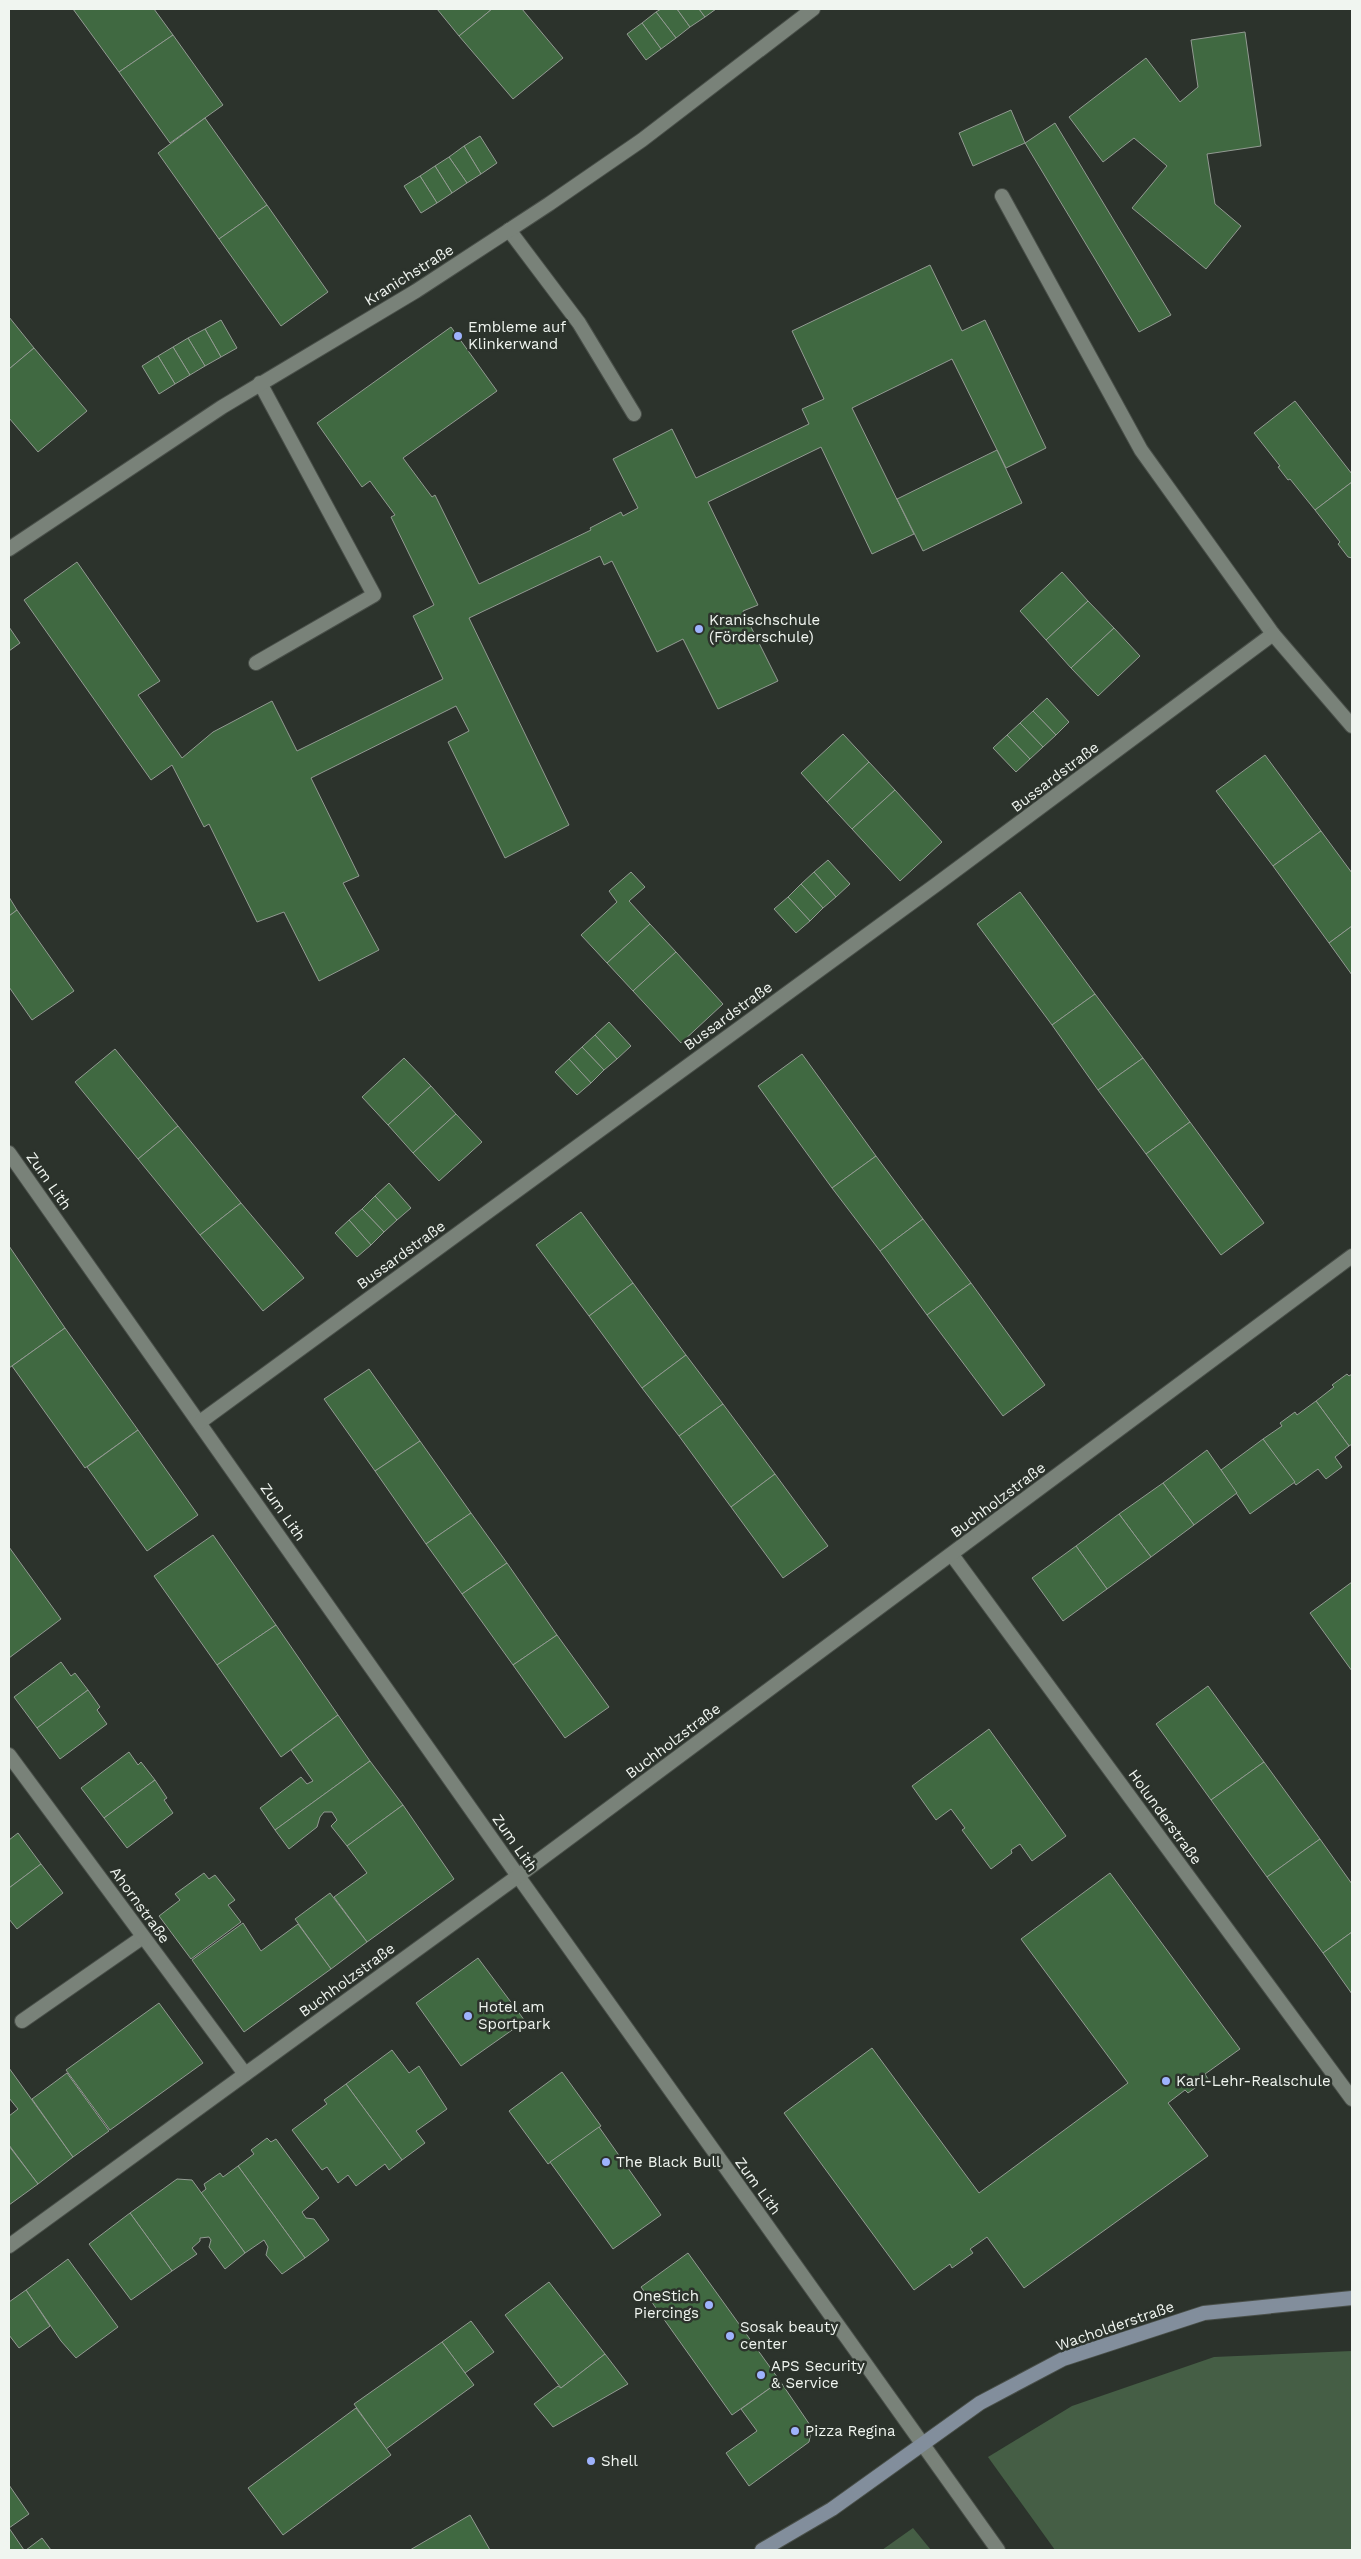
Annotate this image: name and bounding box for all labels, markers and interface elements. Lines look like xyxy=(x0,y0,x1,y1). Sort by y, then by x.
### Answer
street label: Kranichstraße xyxy=(361,240,457,310)
place label: Embleme auf Klinkerwand xyxy=(468,318,566,353)
marker: Embleme auf Klinkerwand xyxy=(452,330,464,342)
place label: Kranischschule (Förderschule) xyxy=(709,611,820,646)
marker: Kranischschule (Förderschule) xyxy=(693,623,705,635)
street label: Bussardstraße xyxy=(1008,738,1102,816)
street label: Bussardstraße xyxy=(680,978,776,1054)
street label: Zum Lith xyxy=(23,1149,75,1213)
street label: Bussardstraße xyxy=(353,1217,449,1293)
street label: Buchholzstraße xyxy=(947,1458,1049,1542)
street label: Zum Lith xyxy=(257,1480,309,1544)
street label: Buchholzstraße xyxy=(622,1699,724,1783)
street label: Holunderstraße xyxy=(1124,1766,1206,1868)
street label: Zum Lith xyxy=(489,1811,541,1875)
street label: Ahornstraße xyxy=(106,1863,174,1947)
street label: Buchholzstraße xyxy=(296,1939,398,2021)
place label: Hotel am Sportpark xyxy=(478,1998,551,2033)
marker: Hotel am Sportpark xyxy=(462,2010,474,2022)
place label: Karl-Lehr-Realschule xyxy=(1176,2072,1331,2090)
marker: Karl-Lehr-Realschule xyxy=(1160,2075,1172,2087)
place label: The Black Bull xyxy=(616,2153,721,2171)
street label: Zum Lith xyxy=(731,2154,785,2218)
marker: The Black Bull xyxy=(600,2156,612,2168)
place label: OneStich Piercings xyxy=(632,2287,699,2322)
street label: Wacholderstraße xyxy=(1053,2297,1177,2355)
marker: OneStich Piercings xyxy=(703,2299,715,2311)
place label: Sosak beauty center xyxy=(740,2318,838,2353)
marker: Sosak beauty center xyxy=(724,2330,736,2342)
place label: APS Security & Service xyxy=(771,2357,865,2392)
marker: APS Security & Service xyxy=(755,2369,767,2381)
place label: Pizza Regina xyxy=(805,2422,896,2440)
marker: Pizza Regina xyxy=(789,2425,801,2437)
place label: Shell xyxy=(601,2452,638,2470)
marker: Shell xyxy=(585,2455,597,2467)

